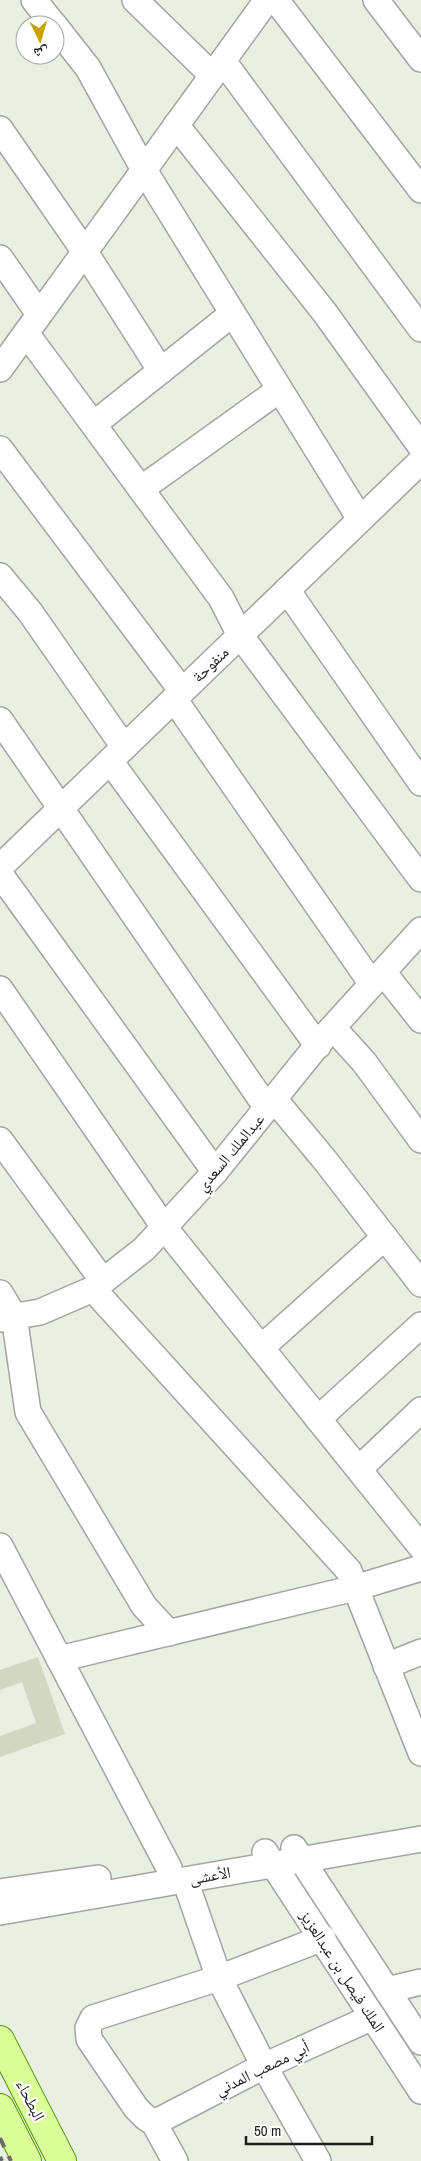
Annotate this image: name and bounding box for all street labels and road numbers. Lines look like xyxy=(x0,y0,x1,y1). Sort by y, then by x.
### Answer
street label: منفوحة xyxy=(187,641,233,687)
street label: عبدالملك السعدي xyxy=(191,1108,271,1197)
street label: الأعشى xyxy=(188,1861,232,1889)
street label: الملك فيصل بن عبدالعزيز xyxy=(295,1905,391,2036)
street label: أبي مصعب المدني xyxy=(211,2036,314,2102)
street label: البطحاء xyxy=(11,2076,51,2124)

